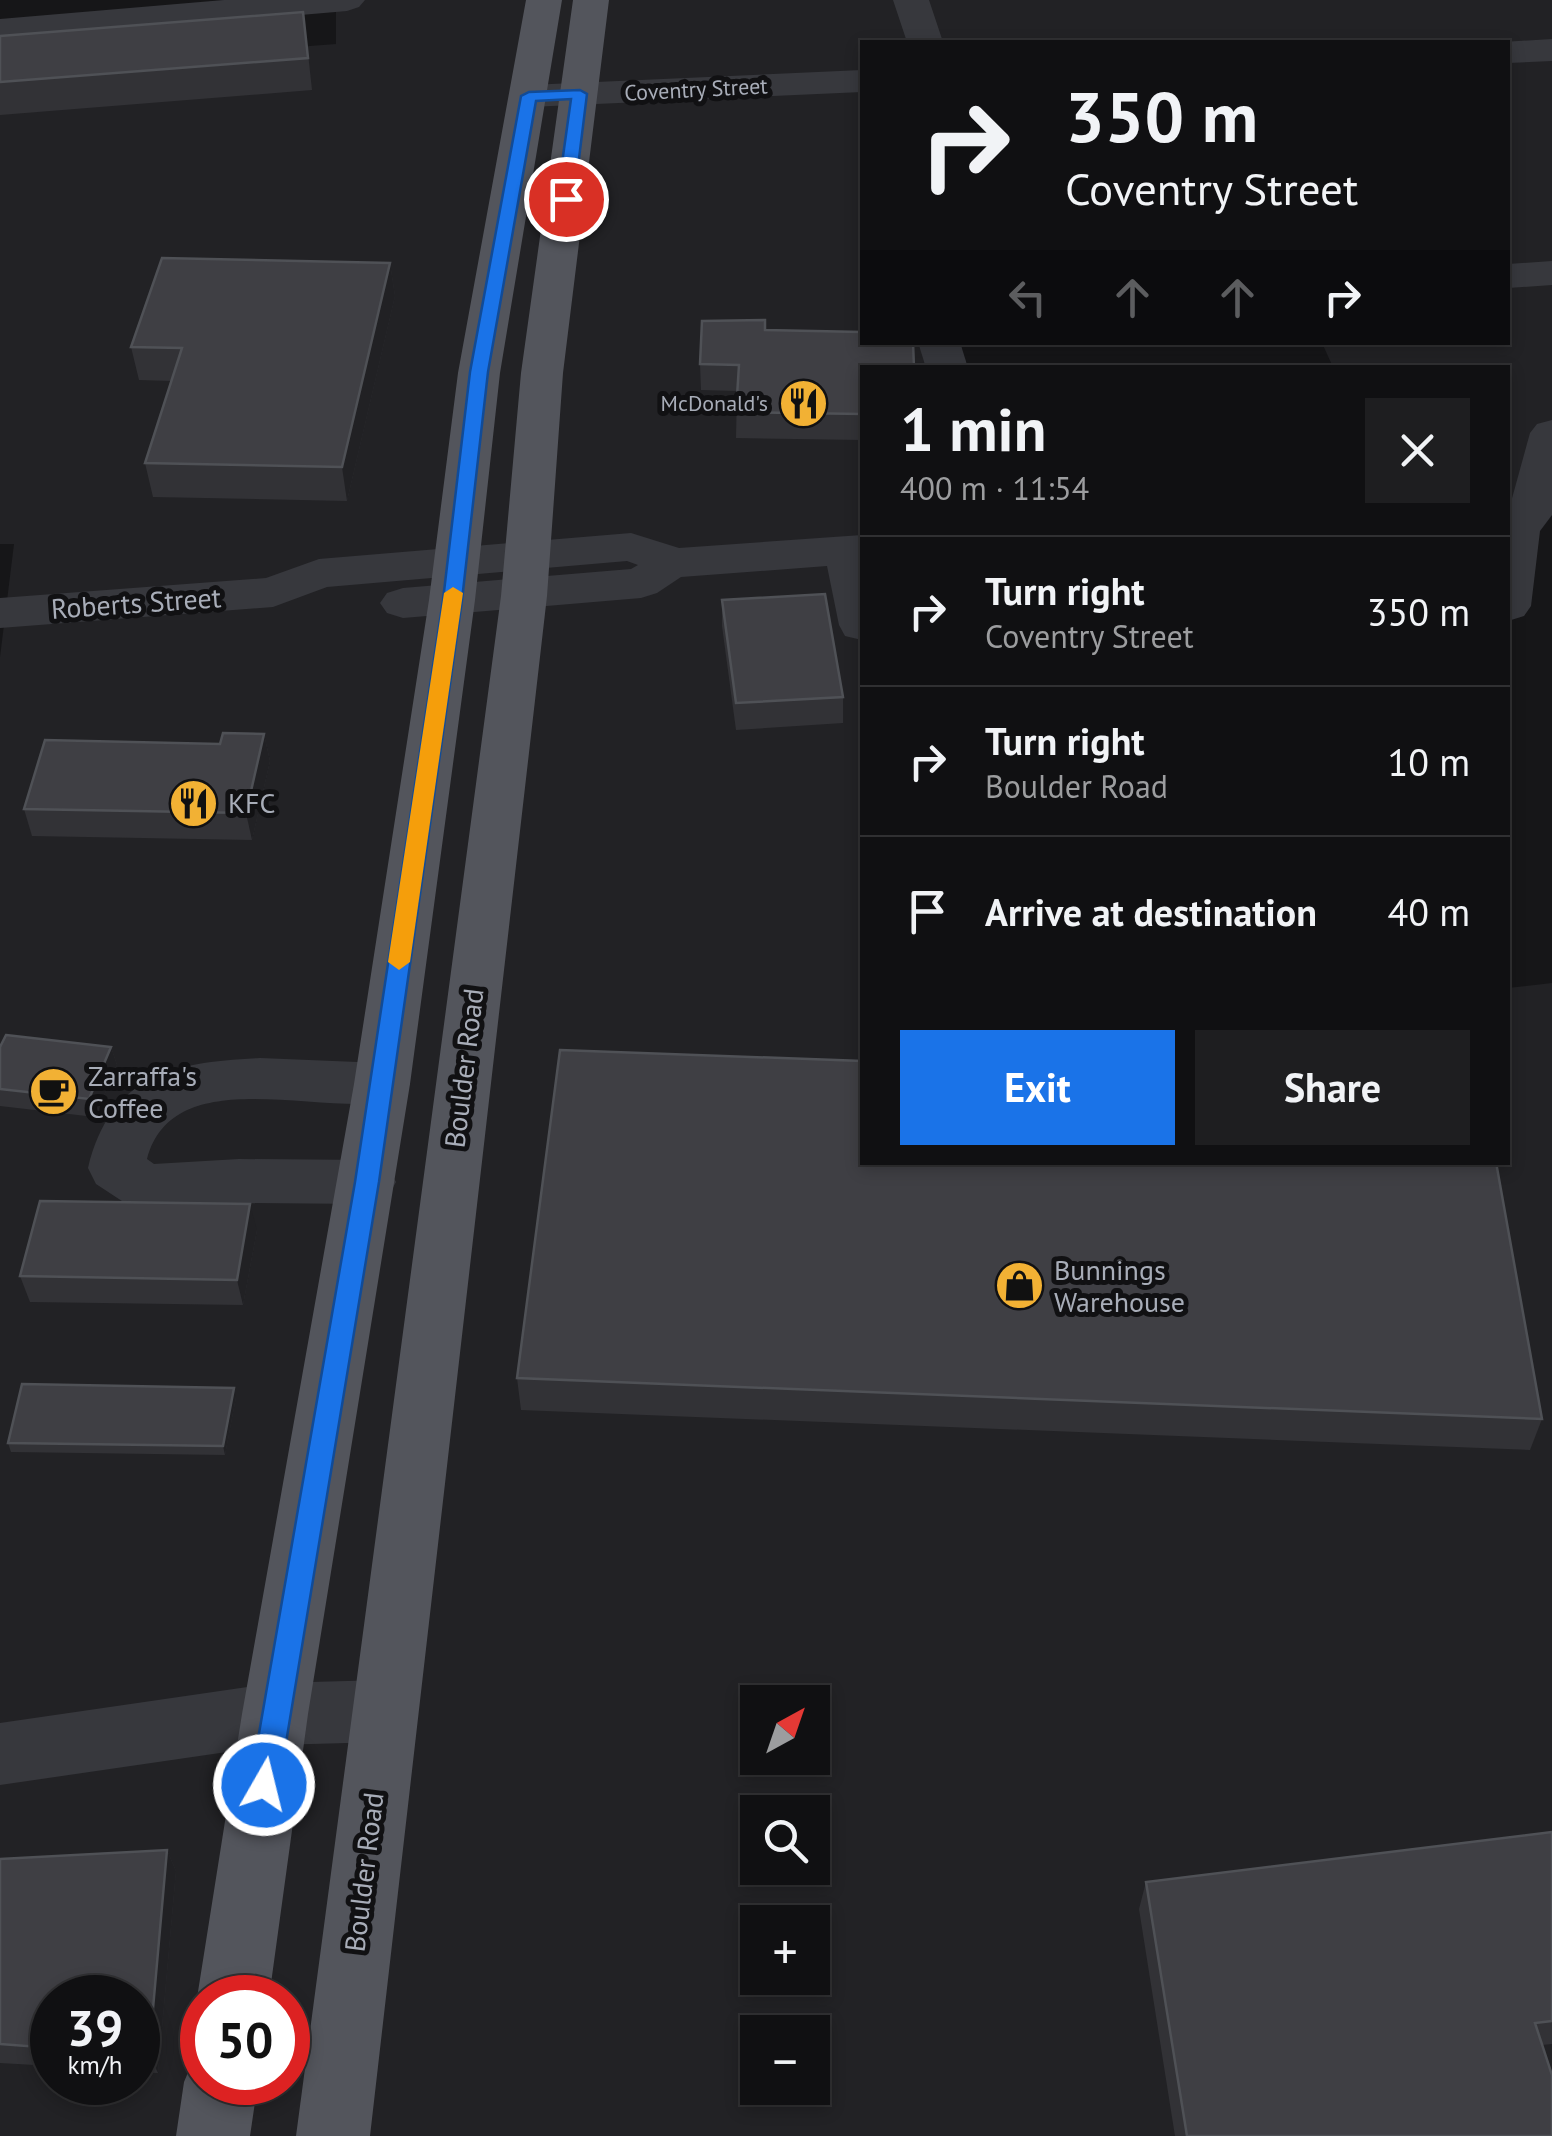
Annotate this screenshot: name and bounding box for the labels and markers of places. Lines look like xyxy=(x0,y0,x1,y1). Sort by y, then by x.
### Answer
pin xyxy=(524,157,609,242)
restaurant icon: McDonald's xyxy=(777,377,829,429)
place label: McDonald's xyxy=(661,389,768,417)
restaurant icon: KFC xyxy=(167,777,219,829)
place label: KFC xyxy=(228,784,276,821)
place label: Zarraffa's Coffee xyxy=(88,1057,197,1126)
cafe icon: Zarraffa's Coffee xyxy=(27,1066,79,1118)
place label: Bunnings Warehouse xyxy=(1054,1251,1185,1320)
shop icon: Bunnings Warehouse xyxy=(993,1260,1045,1312)

